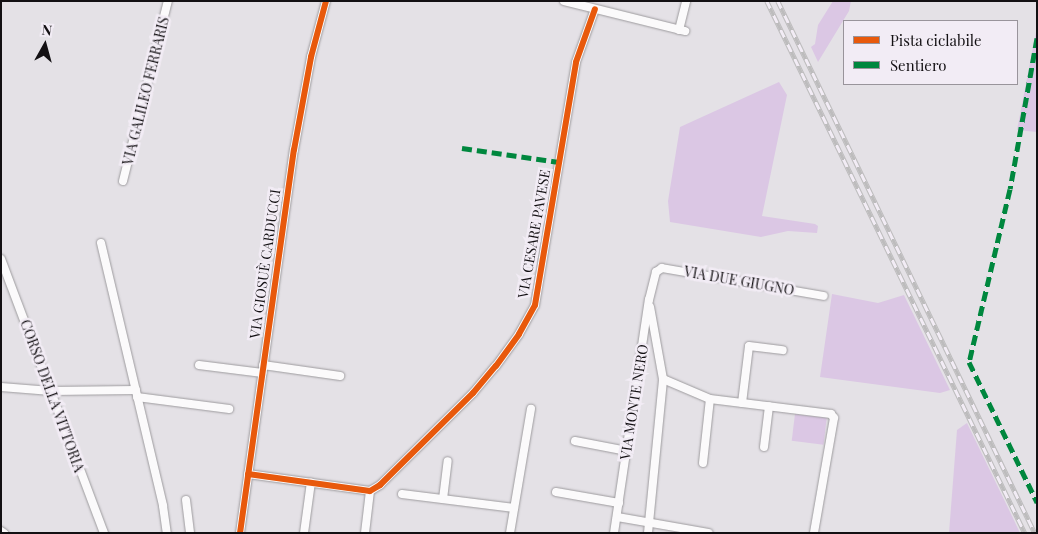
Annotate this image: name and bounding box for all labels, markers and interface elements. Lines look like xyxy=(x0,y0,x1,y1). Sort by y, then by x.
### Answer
street label: VIA GALILEO FERRARIS xyxy=(119,15,173,167)
north arrow xyxy=(20,20,70,70)
text: N xyxy=(41,20,53,40)
legend xyxy=(843,20,1018,85)
text: Pista ciclabile xyxy=(890,30,982,50)
text: Sentiero xyxy=(890,55,947,75)
street label: VIA CESARE PAVESE xyxy=(514,168,554,300)
street label: VIA GIOSUÈ CARDUCCI xyxy=(246,188,284,340)
street label: VIA DUE GIUGNO xyxy=(683,263,795,299)
street label: CORSO DELLA VITTORIA xyxy=(16,317,88,475)
street label: VIA MONTE NERO xyxy=(617,343,651,461)

